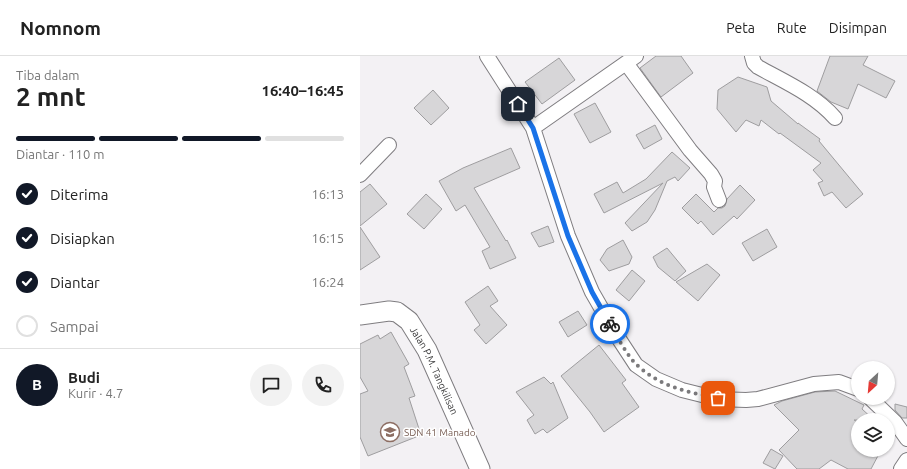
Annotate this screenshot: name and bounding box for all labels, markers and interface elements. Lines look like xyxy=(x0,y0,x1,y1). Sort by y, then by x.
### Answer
text: Nomnom xyxy=(20,17,101,39)
text: Peta xyxy=(726,20,755,36)
text: Rute xyxy=(777,20,807,36)
text: Disimpan xyxy=(829,20,887,36)
text: Tiba dalam xyxy=(16,68,80,82)
text: 2 mnt xyxy=(16,82,86,111)
text: 16:40–16:45 xyxy=(261,82,344,99)
pin xyxy=(501,87,535,121)
icon: home xyxy=(507,93,529,115)
text: Diantar · 110 m xyxy=(16,147,104,161)
icon: check xyxy=(16,183,38,205)
text: Diterima xyxy=(50,186,108,203)
text: 16:13 xyxy=(311,187,344,201)
icon: check xyxy=(16,227,38,249)
text: Disiapkan xyxy=(50,230,115,247)
text: 16:15 xyxy=(311,231,344,245)
icon: check xyxy=(16,271,38,293)
text: Diantar xyxy=(50,274,100,291)
text: 16:24 xyxy=(311,275,344,289)
courier xyxy=(590,304,630,344)
icon: bike xyxy=(599,313,621,335)
text: Sampai xyxy=(50,318,99,335)
street label: Jalan P.M. Tangkilisan xyxy=(408,325,460,416)
north arrow xyxy=(851,361,895,405)
map controls xyxy=(851,361,895,457)
button: chat xyxy=(250,364,292,406)
button: phone xyxy=(302,364,344,406)
text: Budi xyxy=(68,369,100,386)
text: B xyxy=(32,376,42,393)
pin xyxy=(701,381,735,415)
text: Kurir · 4.7 xyxy=(68,386,123,400)
icon: bag xyxy=(707,387,729,409)
button: layers xyxy=(851,413,895,457)
school or university icon: SDN 41 Manado xyxy=(379,421,401,443)
place label: SDN 41 Manado xyxy=(404,427,476,438)

